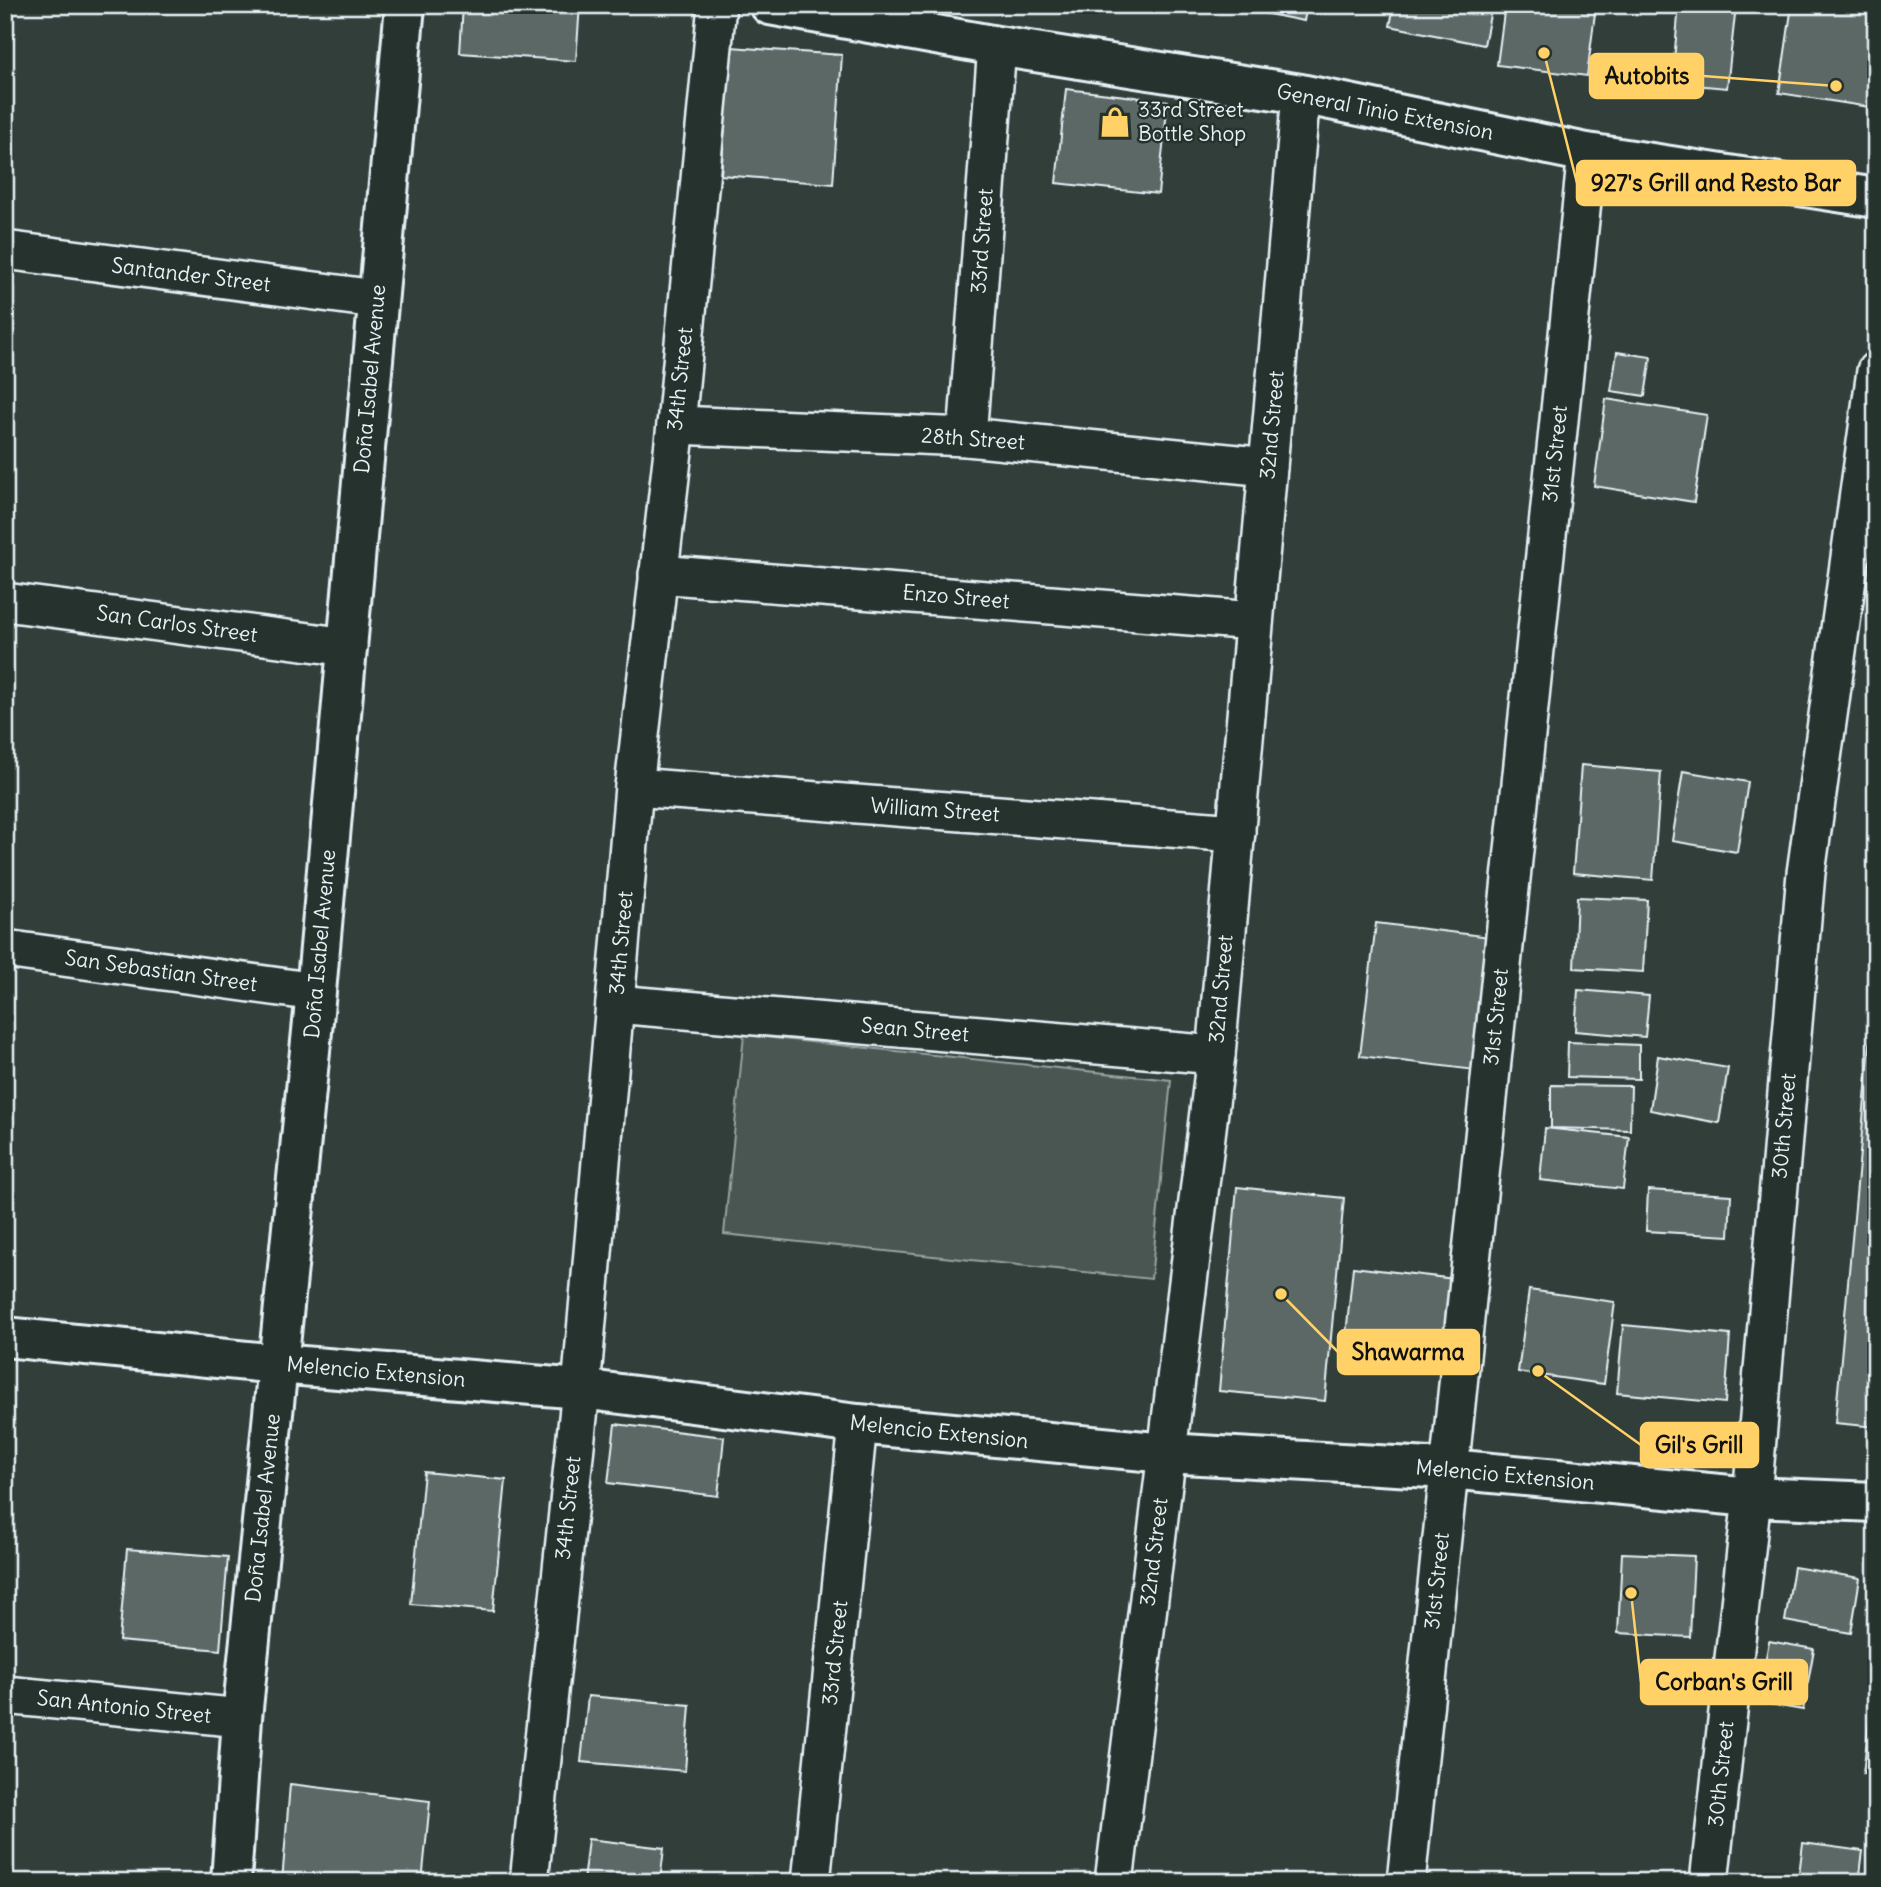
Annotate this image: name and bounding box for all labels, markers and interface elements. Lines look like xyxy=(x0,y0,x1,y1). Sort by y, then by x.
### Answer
callout: Autobits xyxy=(1590,54,1703,98)
text: Autobits xyxy=(1605,61,1689,90)
street label: General Tinio Extension xyxy=(1274,77,1496,146)
place label: 33rd Street Bottle Shop xyxy=(1138,96,1246,147)
shop icon: 33rd Street Bottle Shop xyxy=(1098,105,1132,139)
callout: 927's Grill and Resto Bar xyxy=(1577,161,1855,205)
text: 927's Grill and Resto Bar xyxy=(1591,168,1842,197)
street label: 33rd Street xyxy=(964,187,999,295)
street label: Santander Street xyxy=(110,251,272,298)
street label: Doña Isabel Avenue xyxy=(348,283,391,475)
street label: 34th Street xyxy=(661,326,698,432)
street label: 32nd Street xyxy=(1253,369,1290,480)
street label: 31st Street xyxy=(1536,404,1573,504)
street label: 28th Street xyxy=(920,421,1026,456)
street label: Enzo Street xyxy=(902,578,1011,615)
street label: San Carlos Street xyxy=(95,599,259,648)
street label: William Street xyxy=(870,792,1001,827)
street label: Doña Isabel Avenue xyxy=(298,848,341,1040)
street label: 34th Street xyxy=(603,890,638,996)
street label: 32nd Street xyxy=(1202,933,1239,1044)
street label: San Sebastian Street xyxy=(63,944,259,997)
street label: 31st Street xyxy=(1477,967,1514,1067)
street label: Sean Street xyxy=(860,1011,970,1048)
street label: 30th Street xyxy=(1765,1072,1802,1180)
callout: Shawarma xyxy=(1338,1330,1479,1374)
text: Shawarma xyxy=(1351,1337,1465,1366)
street label: Melencio Extension xyxy=(285,1350,467,1393)
street label: Melencio Extension xyxy=(848,1409,1030,1454)
street label: Doña Isabel Avenue xyxy=(239,1412,286,1604)
callout: Gil's Grill xyxy=(1641,1423,1758,1467)
text: Gil's Grill xyxy=(1655,1430,1743,1459)
street label: Melencio Extension xyxy=(1414,1453,1596,1496)
street label: 34th Street xyxy=(549,1455,586,1561)
street label: 32nd Street xyxy=(1133,1496,1174,1608)
street label: 31st Street xyxy=(1418,1531,1455,1631)
street label: 33rd Street xyxy=(816,1599,853,1707)
callout: Corban's Grill xyxy=(1641,1660,1807,1704)
text: Corban's Grill xyxy=(1655,1667,1793,1696)
street label: San Antonio Street xyxy=(36,1684,212,1729)
street label: 30th Street xyxy=(1702,1720,1739,1828)

